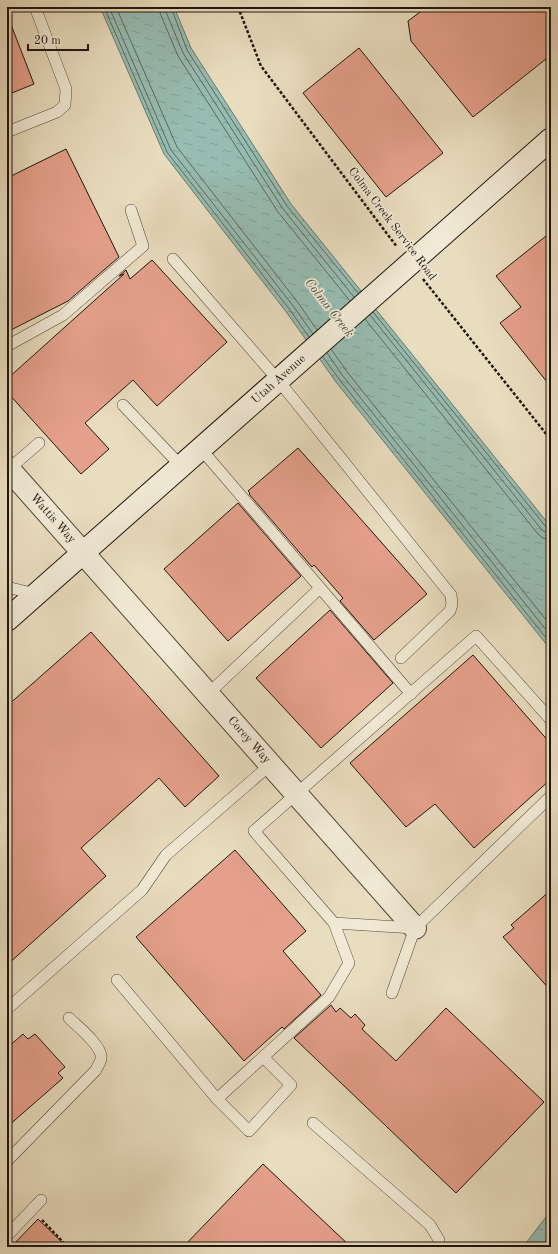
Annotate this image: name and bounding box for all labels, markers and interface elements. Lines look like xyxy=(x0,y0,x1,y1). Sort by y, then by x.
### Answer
scale bar xyxy=(28,26,88,52)
text: 20 m xyxy=(34,35,61,47)
street label: Colma Creek Service Road xyxy=(346,165,438,283)
water label: Colma Creek xyxy=(302,276,356,340)
street label: Utah Avenue xyxy=(250,352,309,406)
street label: Wattis Way xyxy=(28,491,78,546)
street label: Corey Way xyxy=(225,715,273,767)

